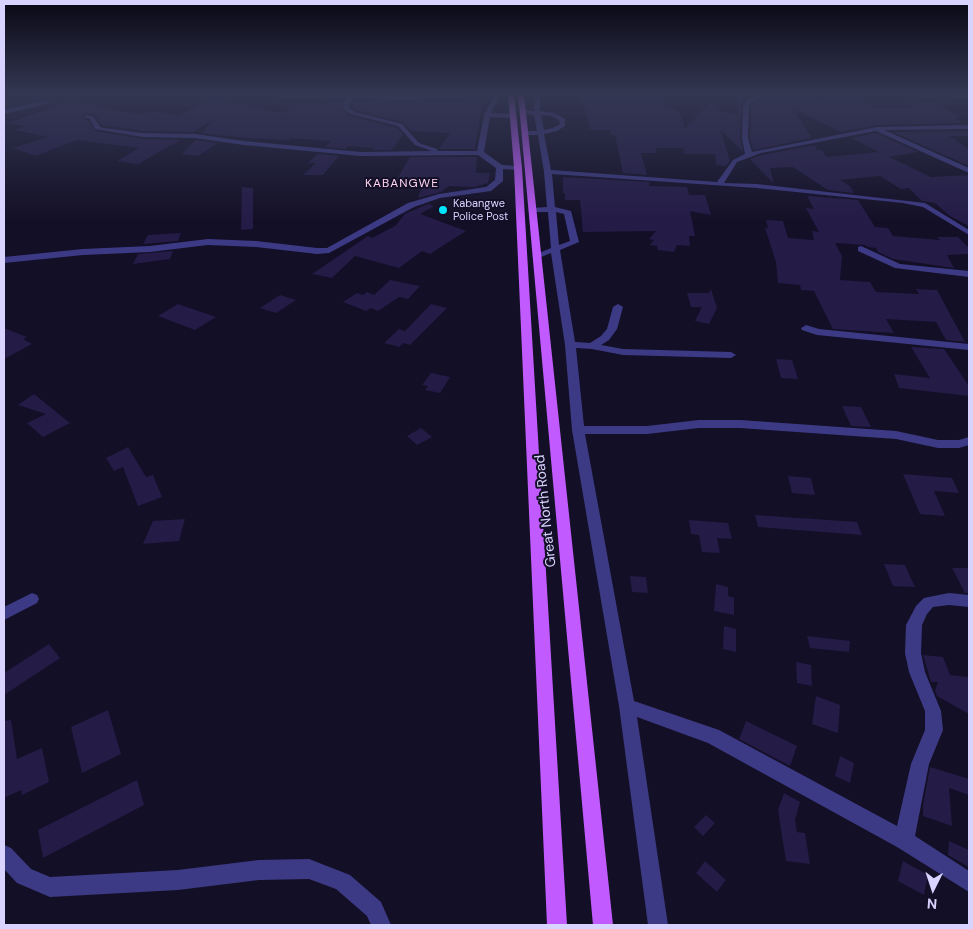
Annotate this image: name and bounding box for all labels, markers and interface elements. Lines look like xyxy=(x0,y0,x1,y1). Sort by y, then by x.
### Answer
district label: KABANGWE xyxy=(364,177,440,191)
place label: Kabangwe Police Post xyxy=(453,197,508,223)
marker: Kabangwe Police Post xyxy=(437,204,449,216)
street label: Great North Road xyxy=(532,454,560,568)
north arrow xyxy=(908,864,958,914)
text: N xyxy=(926,895,938,913)

